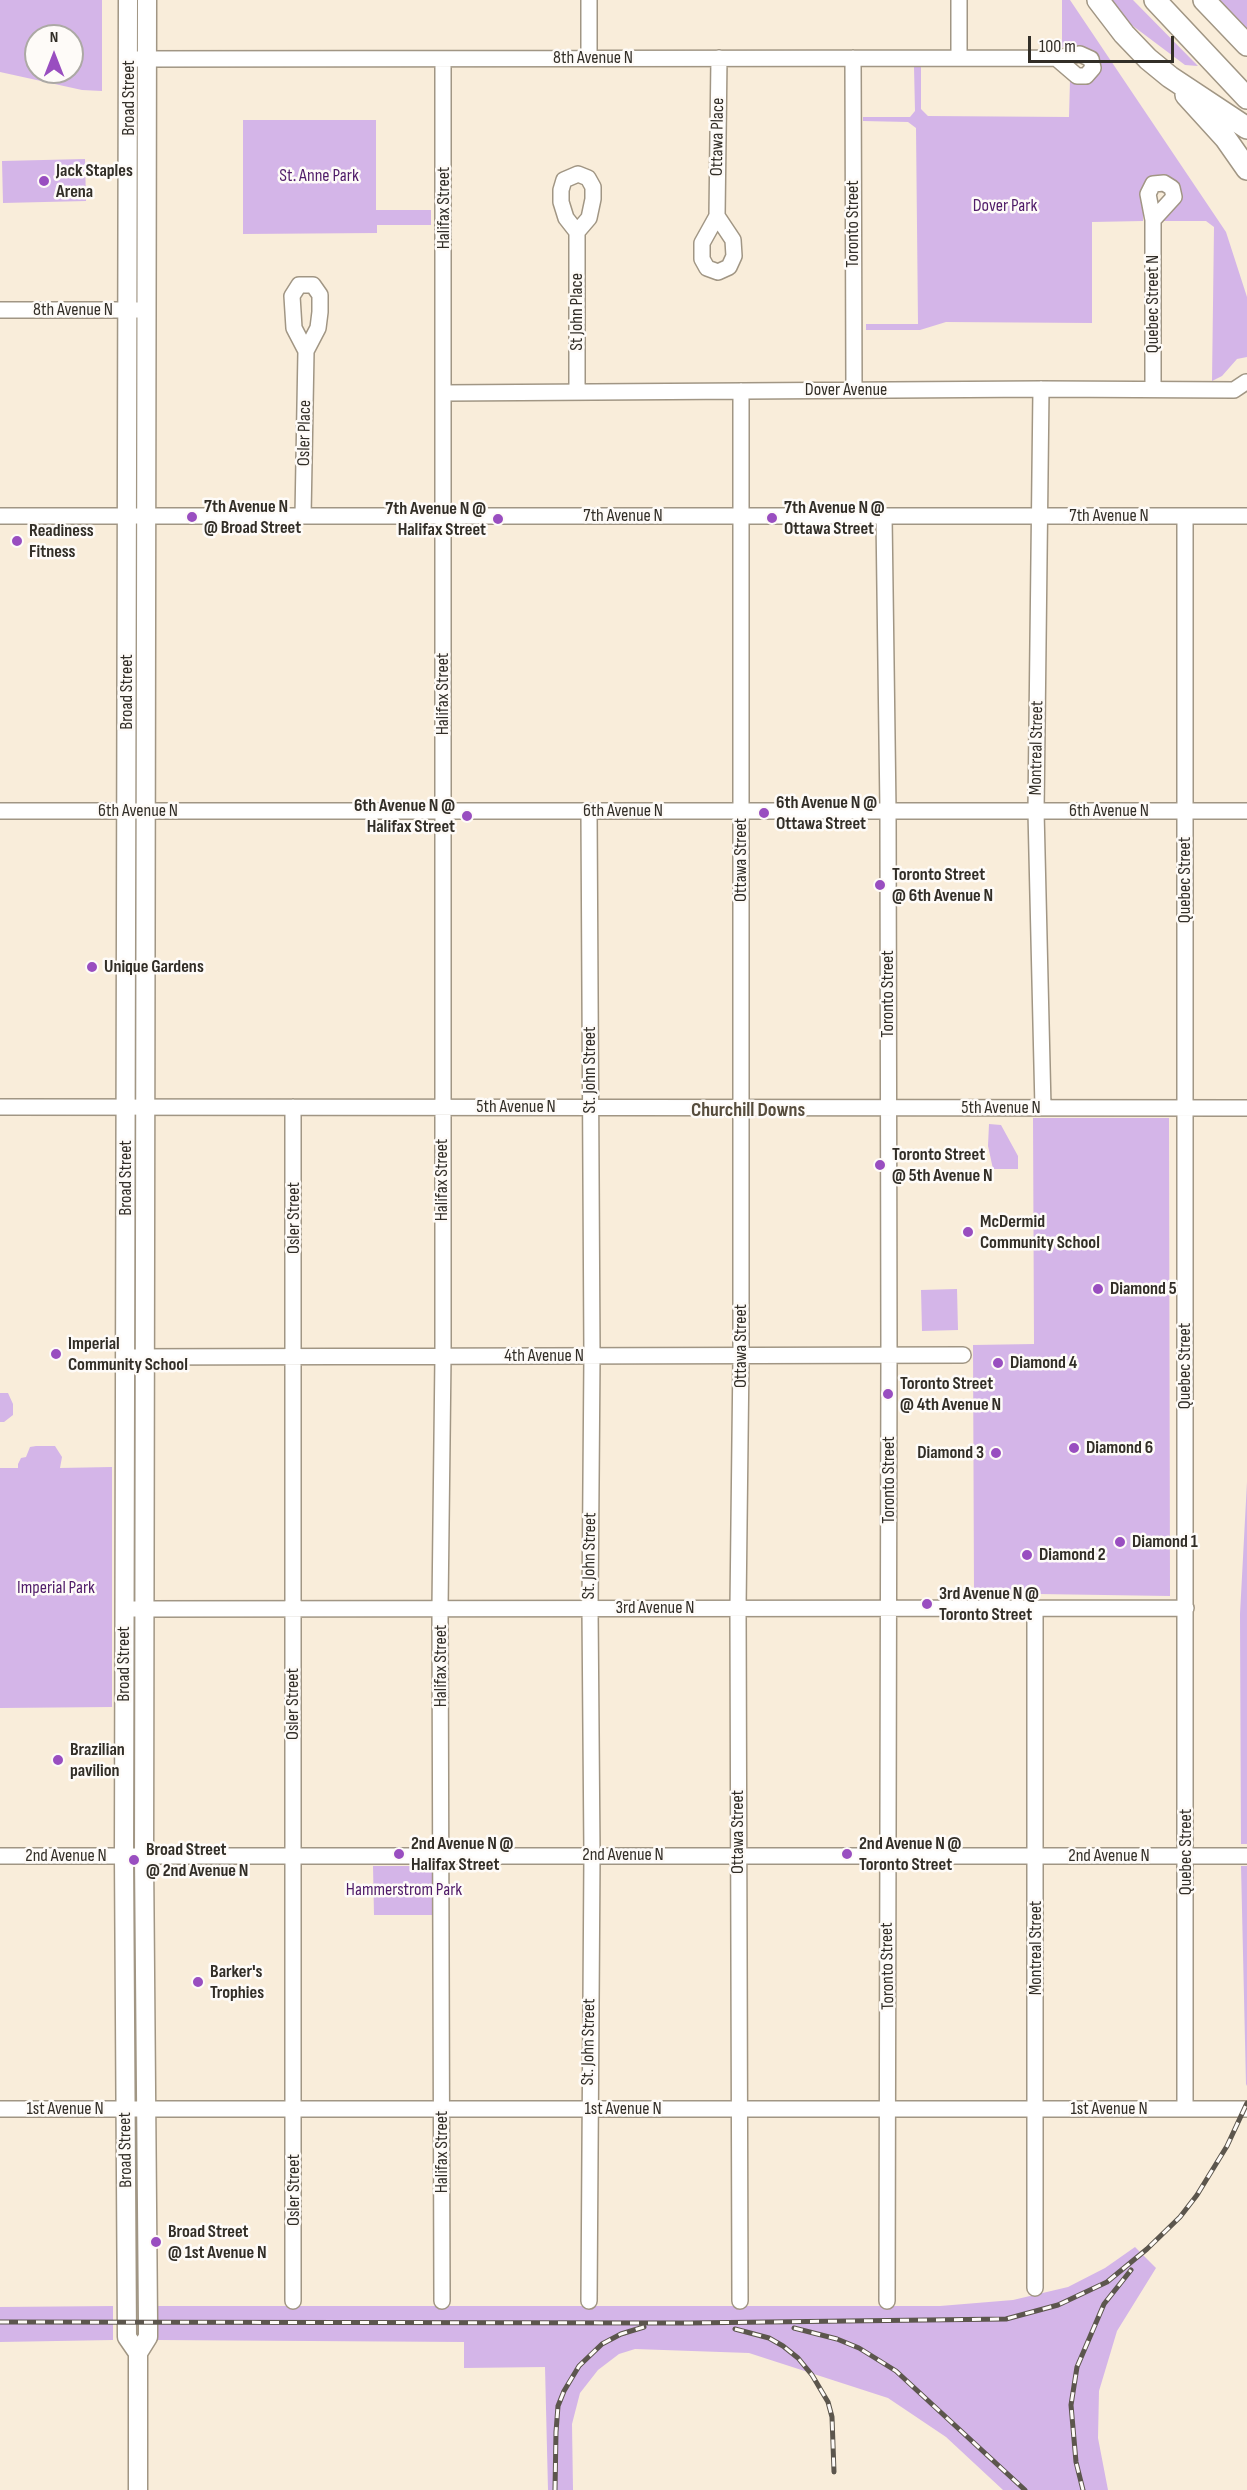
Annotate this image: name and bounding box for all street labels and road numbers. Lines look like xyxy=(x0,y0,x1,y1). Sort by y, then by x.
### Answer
street label: 8th Avenue N xyxy=(553,47,633,69)
street label: Broad Street xyxy=(118,60,140,136)
street label: Ottawa Place xyxy=(707,98,729,176)
street label: Halifax Street xyxy=(433,167,455,249)
street label: Toronto Street xyxy=(842,180,864,268)
street label: Quebec Street N xyxy=(1142,255,1164,353)
street label: St John Place xyxy=(566,273,588,351)
street label: 8th Avenue N xyxy=(33,299,113,321)
street label: Dover Avenue xyxy=(805,379,887,401)
street label: Osler Place xyxy=(294,400,316,466)
street label: 7th Avenue N xyxy=(583,505,663,527)
street label: 7th Avenue N xyxy=(1069,505,1149,527)
street label: Halifax Street xyxy=(432,653,454,735)
street label: Broad Street xyxy=(116,654,138,730)
street label: Montreal Street xyxy=(1025,700,1049,796)
street label: 6th Avenue N xyxy=(98,800,178,822)
street label: 6th Avenue N xyxy=(583,800,663,822)
street label: 6th Avenue N xyxy=(1069,800,1149,822)
street label: Ottawa Street xyxy=(730,818,752,902)
street label: Quebec Street xyxy=(1174,837,1196,923)
street label: Toronto Street xyxy=(877,950,899,1038)
street label: St. John Street xyxy=(579,1026,601,1114)
street label: 5th Avenue N xyxy=(476,1096,556,1118)
street label: 5th Avenue N xyxy=(961,1097,1041,1119)
street label: Halifax Street xyxy=(431,1139,453,1221)
street label: Broad Street xyxy=(115,1140,137,1216)
street label: Osler Street xyxy=(283,1182,305,1254)
street label: Ottawa Street xyxy=(730,1304,752,1388)
street label: Quebec Street xyxy=(1174,1323,1196,1409)
street label: 4th Avenue N xyxy=(504,1345,584,1367)
street label: Toronto Street xyxy=(878,1436,900,1524)
street label: St. John Street xyxy=(578,1512,602,1600)
street label: 3rd Avenue N xyxy=(616,1597,694,1619)
street label: Halifax Street xyxy=(430,1625,452,1707)
street label: Broad Street xyxy=(113,1626,135,1702)
street label: Osler Street xyxy=(282,1668,304,1740)
street label: Ottawa Street xyxy=(727,1790,749,1874)
street label: Quebec Street xyxy=(1175,1809,1197,1895)
street label: 2nd Avenue N xyxy=(582,1844,664,1866)
street label: 2nd Avenue N xyxy=(25,1845,107,1867)
street label: 2nd Avenue N xyxy=(1068,1845,1150,1867)
street label: Montreal Street xyxy=(1025,1901,1047,1995)
street label: Toronto Street xyxy=(876,1922,900,2010)
street label: St. John Street xyxy=(577,1998,601,2086)
street label: 1st Avenue N xyxy=(26,2098,104,2120)
street label: 1st Avenue N xyxy=(584,2098,662,2120)
street label: 1st Avenue N xyxy=(1070,2098,1148,2120)
street label: Halifax Street xyxy=(431,2111,453,2193)
street label: Broad Street xyxy=(115,2112,137,2188)
street label: Osler Street xyxy=(283,2154,305,2226)

